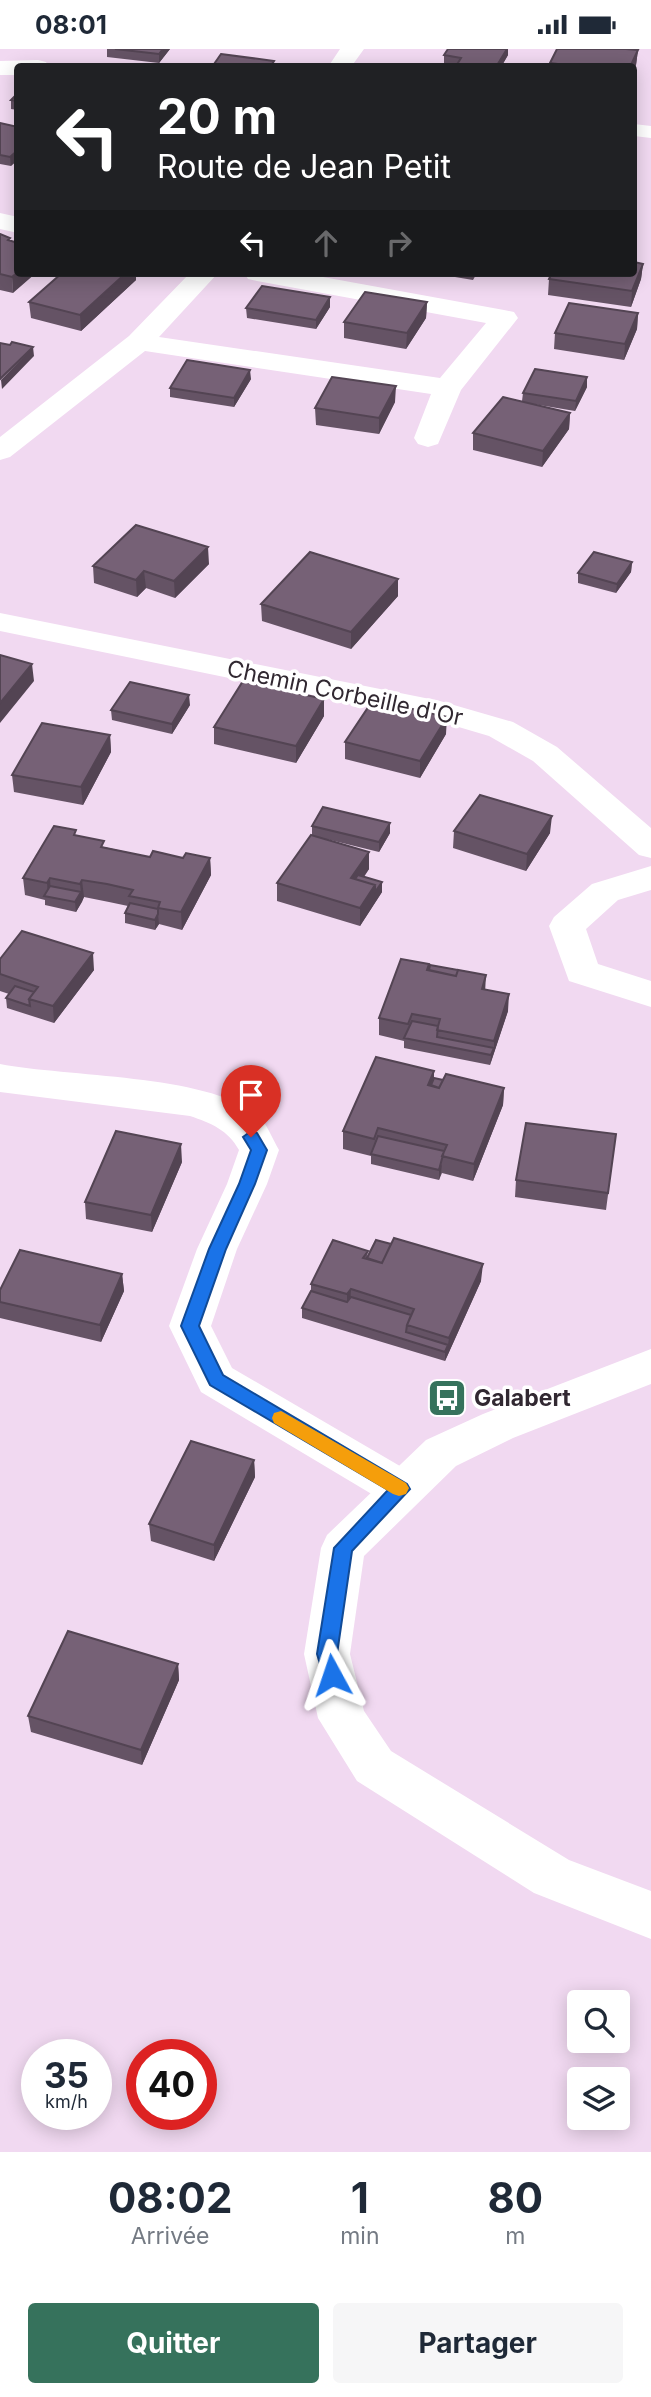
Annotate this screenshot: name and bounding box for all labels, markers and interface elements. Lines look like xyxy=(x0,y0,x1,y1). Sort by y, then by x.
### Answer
text: 08:01 xyxy=(35,9,107,40)
text: 20 m xyxy=(157,87,277,146)
icon: left xyxy=(42,91,133,182)
text: Route de Jean Petit xyxy=(157,147,451,186)
icon: left xyxy=(234,224,272,262)
icon: ahead xyxy=(307,224,345,262)
icon: right xyxy=(380,224,418,262)
street label: Chemin Corbeille d'Or xyxy=(224,654,466,732)
pin xyxy=(221,1065,281,1137)
icon: arrive xyxy=(232,1076,270,1114)
bus stop icon: Galabert xyxy=(426,1377,468,1419)
place label: Galabert xyxy=(474,1384,571,1412)
position arrow xyxy=(295,1638,369,1712)
map controls xyxy=(567,1990,630,2130)
button: search xyxy=(567,1990,630,2053)
speed limit sign: 40 xyxy=(126,2039,217,2130)
text: 35 xyxy=(44,2054,89,2096)
button: layers xyxy=(567,2067,630,2130)
text: km/h xyxy=(45,2091,88,2112)
text: 08:02 xyxy=(108,2172,232,2223)
text: 1 xyxy=(351,2172,369,2223)
text: 80 xyxy=(487,2172,543,2223)
text: Arrivée xyxy=(131,2222,210,2250)
text: min xyxy=(340,2222,380,2250)
text: m xyxy=(505,2222,525,2250)
button: Quitter xyxy=(28,2303,319,2383)
button: Partager xyxy=(333,2303,623,2383)

